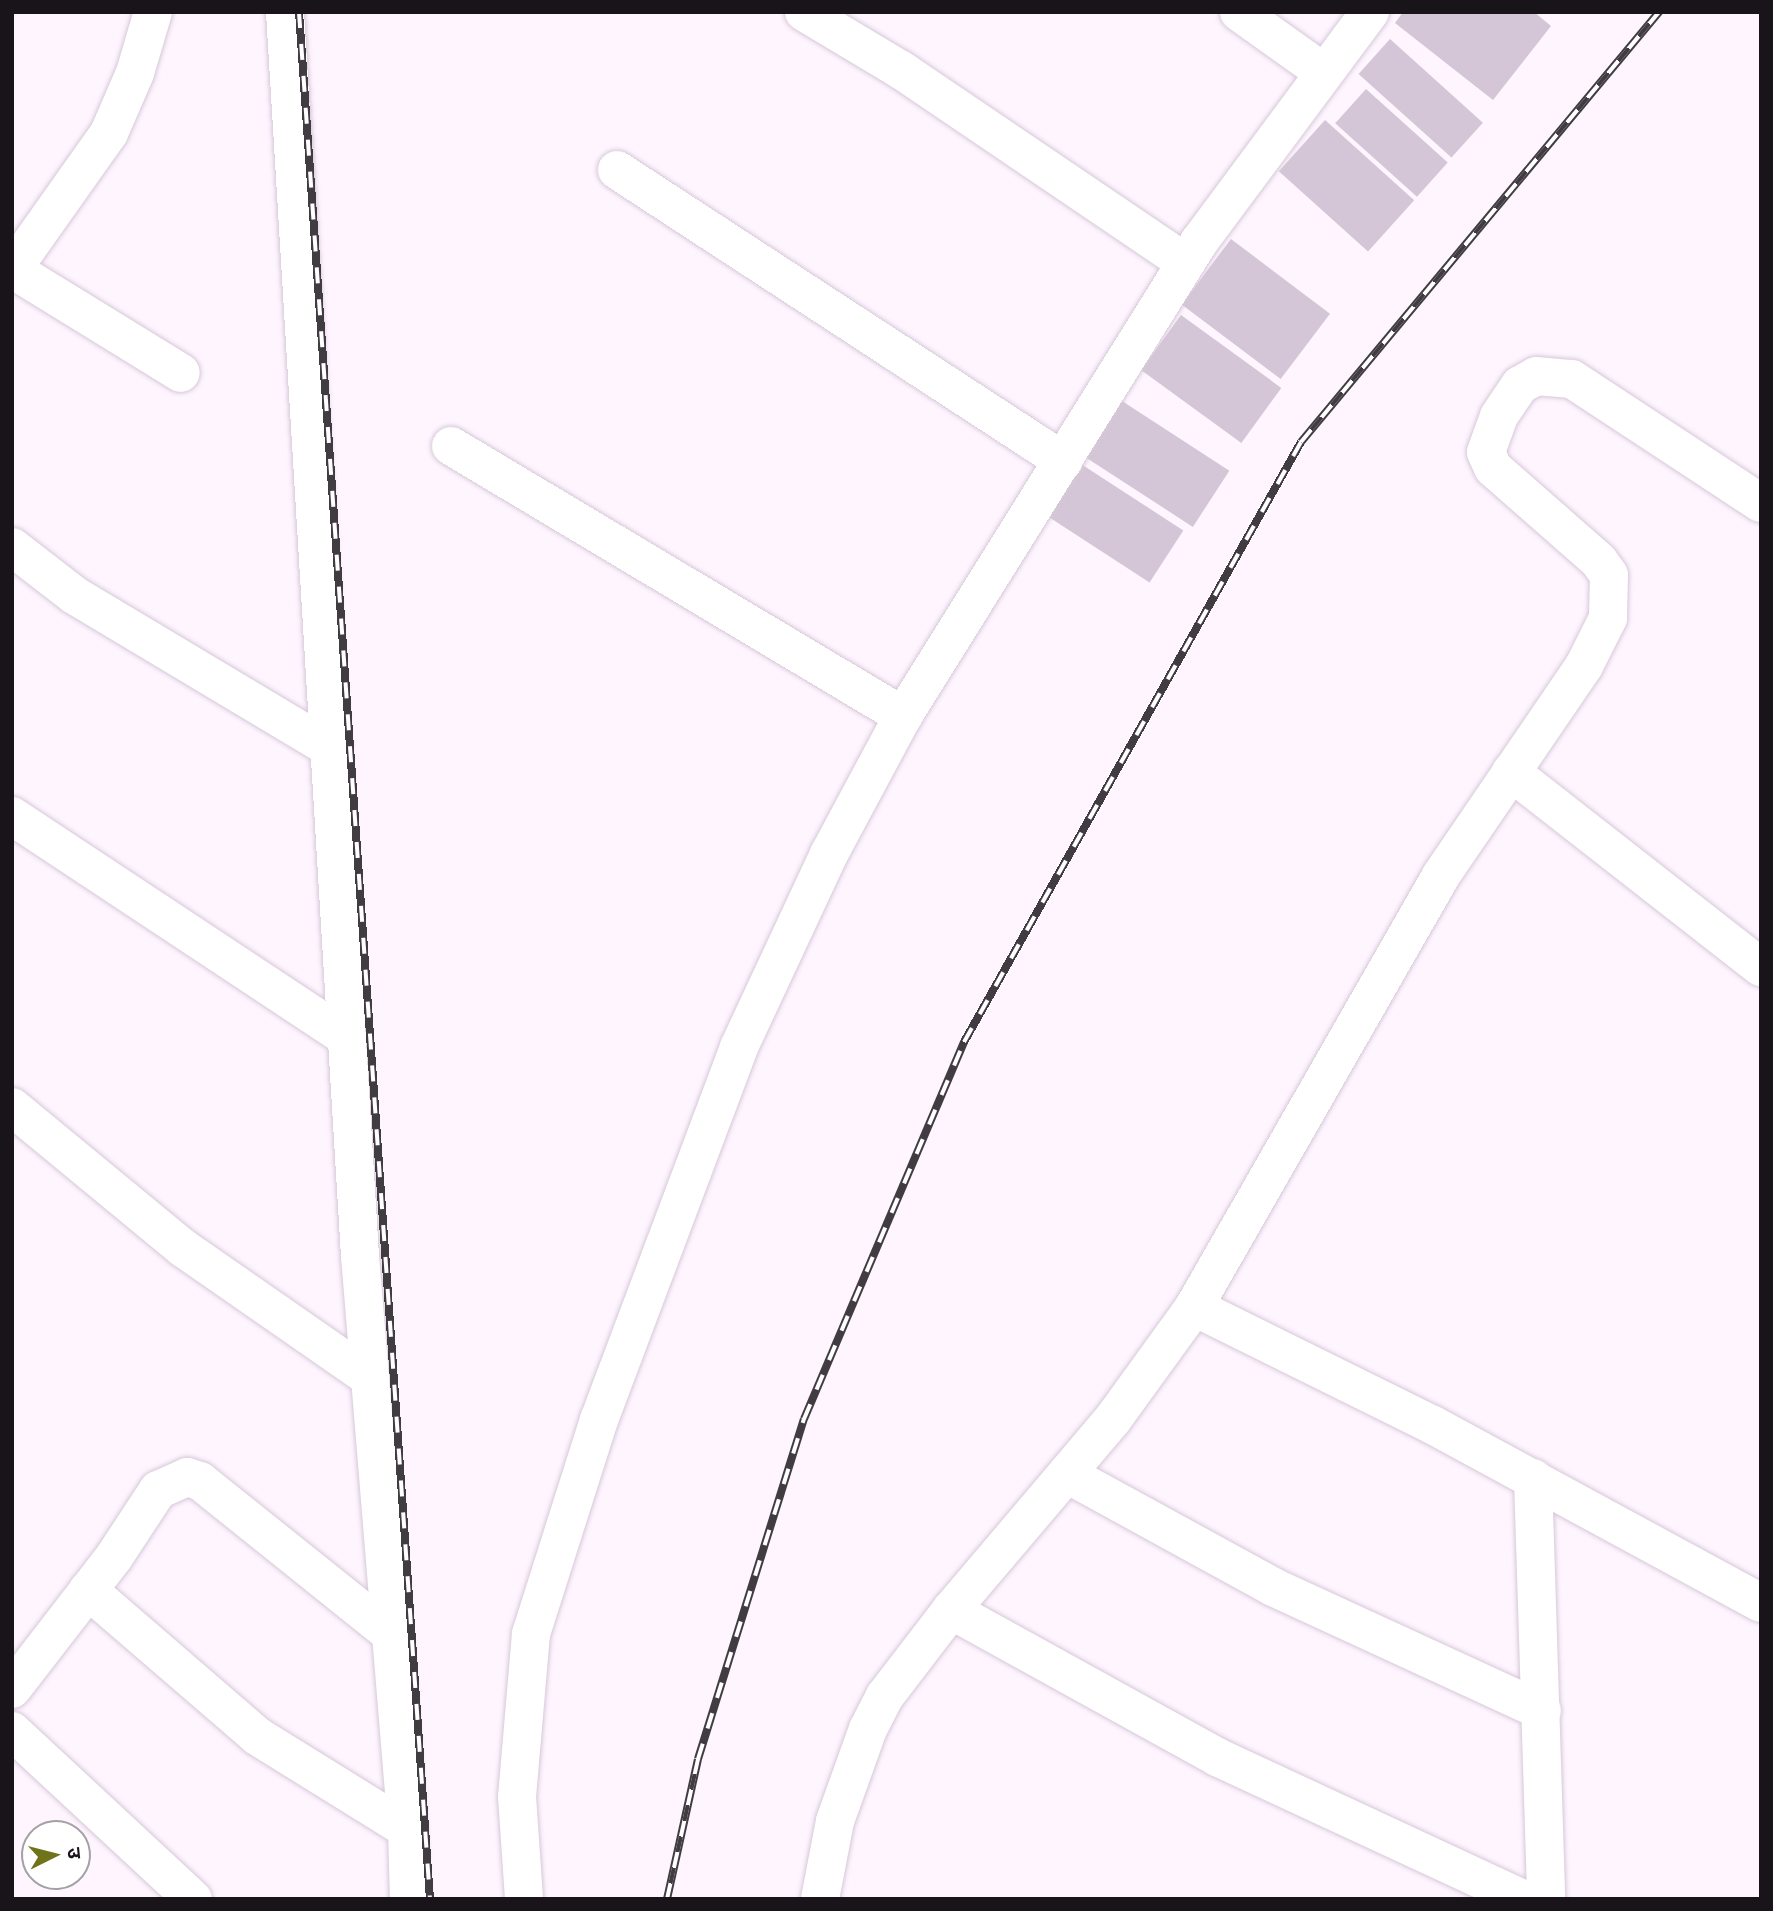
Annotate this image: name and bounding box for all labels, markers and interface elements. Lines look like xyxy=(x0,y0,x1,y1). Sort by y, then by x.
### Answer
north arrow xyxy=(21,1820,91,1890)
text: उ xyxy=(62,1846,87,1860)

